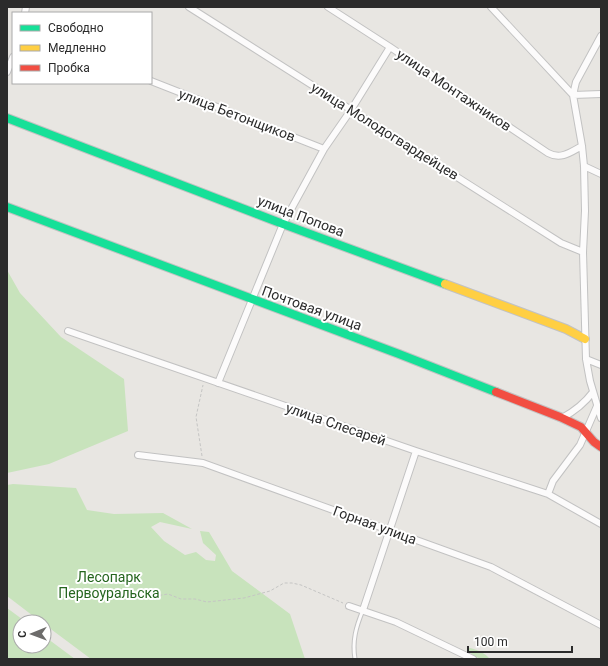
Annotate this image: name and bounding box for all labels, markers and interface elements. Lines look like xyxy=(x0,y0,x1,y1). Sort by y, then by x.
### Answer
legend xyxy=(12,12,152,84)
text: Свободно xyxy=(48,21,104,35)
text: Медленно xyxy=(48,41,106,55)
street label: улица Монтажников xyxy=(394,46,514,134)
text: Пробка xyxy=(48,61,90,75)
street label: улица Молодогвардейцев xyxy=(308,79,462,183)
street label: улица Бетонщиков xyxy=(176,85,298,145)
street label: улица Попова xyxy=(255,192,347,240)
street label: Почтовая улица xyxy=(260,282,364,334)
street label: улица Слесарей xyxy=(284,399,388,449)
street label: Горная улица xyxy=(331,502,419,548)
park label: Лесопарк Первоуральска xyxy=(58,569,160,601)
north arrow xyxy=(12,614,52,654)
scale bar xyxy=(468,628,572,654)
text: С xyxy=(16,630,29,638)
text: 100 m xyxy=(474,635,508,649)

